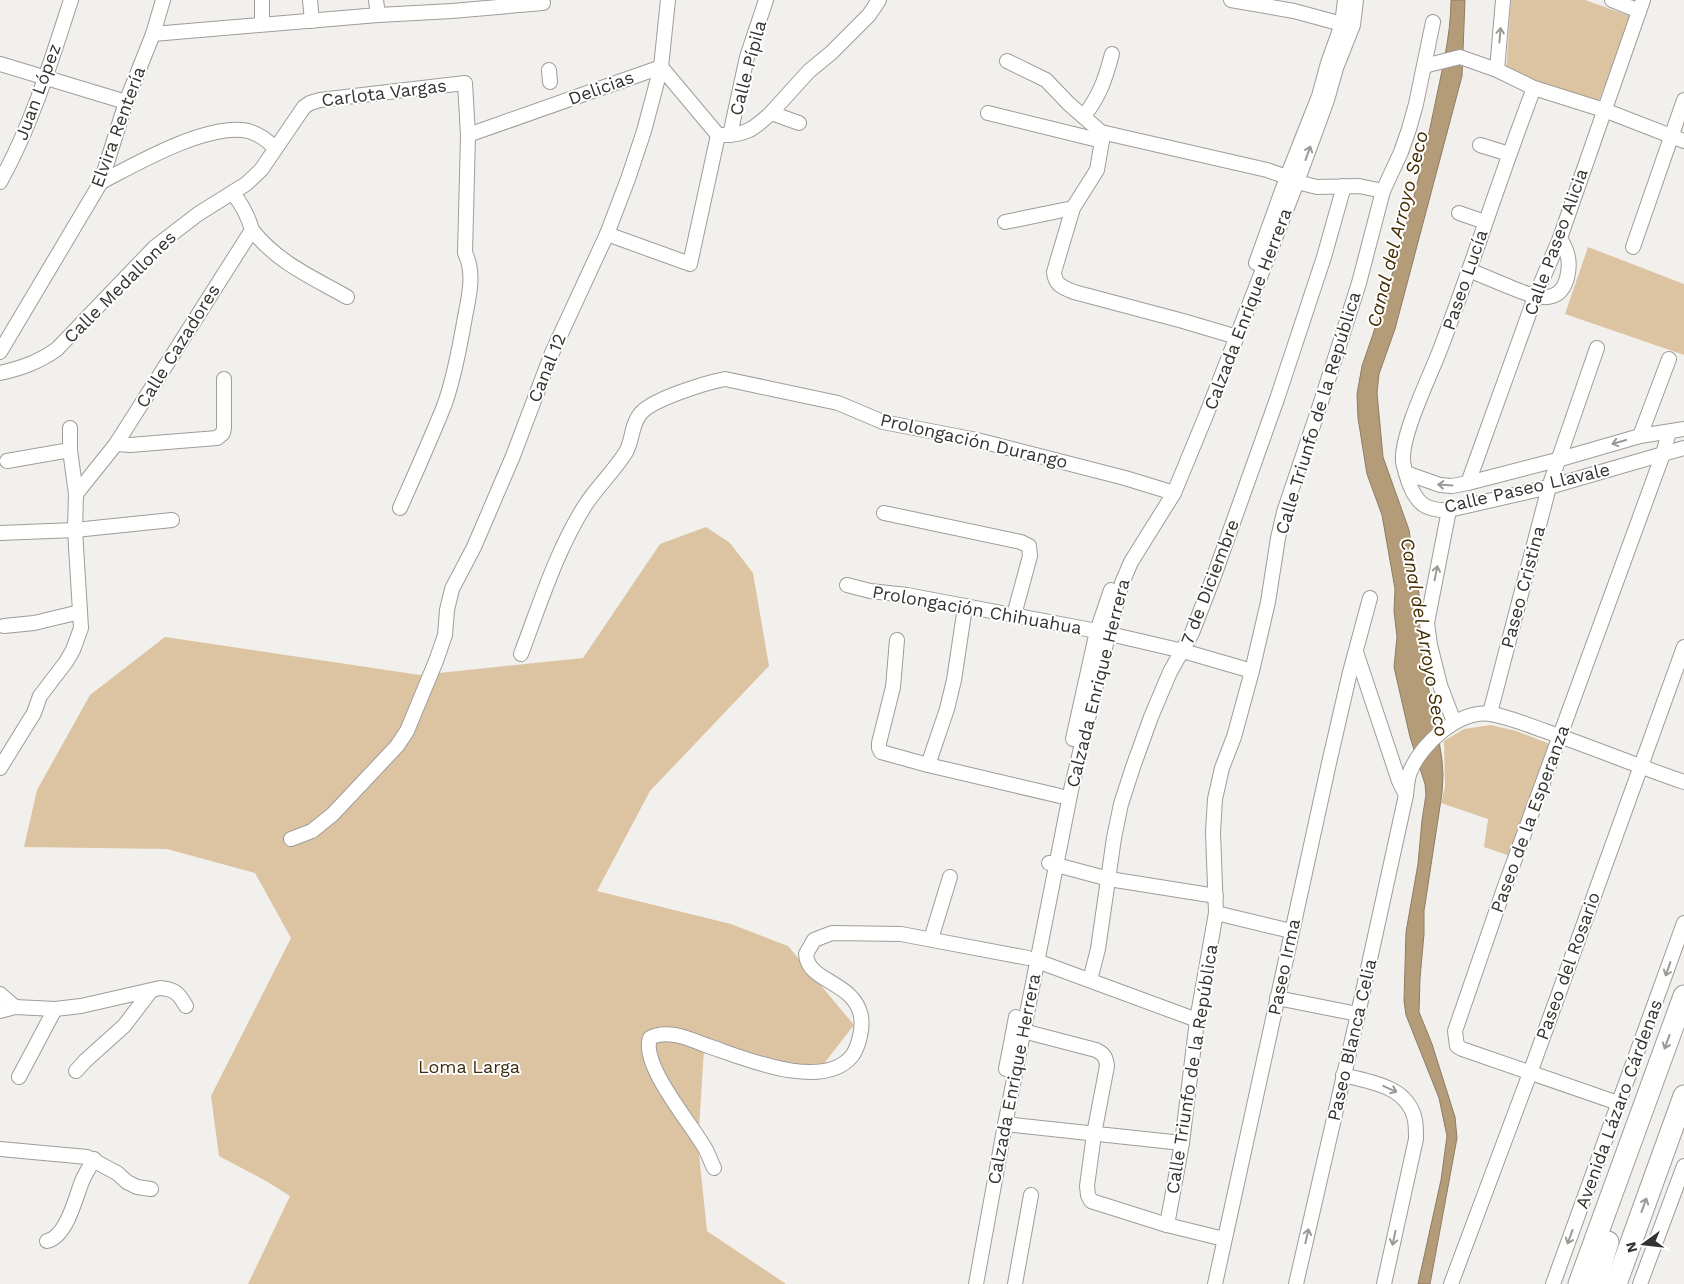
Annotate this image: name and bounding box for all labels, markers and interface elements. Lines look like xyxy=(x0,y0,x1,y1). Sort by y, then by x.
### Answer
street label: Calle Pípila xyxy=(725,18,770,118)
one-way arrow xyxy=(1495,27,1505,43)
street label: Juan López xyxy=(10,41,65,143)
street label: Elvira Rentería xyxy=(86,64,149,190)
street label: Delicias xyxy=(565,66,636,109)
street label: Carlota Vargas xyxy=(320,74,448,111)
water label: Canal del Arroyo Seco xyxy=(1362,128,1433,330)
one-way arrow xyxy=(1304,146,1313,161)
street label: Calle Paseo Alicia xyxy=(1519,166,1592,318)
street label: Calzada Enrique Herrera xyxy=(1199,205,1296,413)
street label: Calle Medallones xyxy=(59,226,180,347)
street label: Paseo Lucía xyxy=(1438,227,1492,333)
street label: Calle Cazadores xyxy=(131,280,224,411)
street label: Calle Triunfo de la República xyxy=(1271,289,1365,537)
street label: Canal 12 xyxy=(523,330,570,405)
street label: Prolongación Durango xyxy=(878,409,1070,472)
one-way arrow xyxy=(1612,437,1628,447)
street label: Calle Paseo Llavale xyxy=(1442,458,1612,517)
one-way arrow xyxy=(1437,480,1453,489)
street label: 7 de Diciembre xyxy=(1176,516,1243,647)
street label: Paseo Cristina xyxy=(1496,523,1549,650)
water label: Canal del Arroyo Seco xyxy=(1396,536,1453,738)
one-way arrow xyxy=(1432,566,1442,582)
street label: Calzada Enrique Herrera xyxy=(1061,576,1134,789)
street label: Prolongación Chihuahua xyxy=(871,581,1083,638)
street label: Paseo de la Esperanza xyxy=(1486,722,1573,915)
street label: Paseo del Rosario xyxy=(1531,889,1604,1043)
street label: Paseo Irma xyxy=(1263,917,1304,1017)
street label: Calle Triunfo de la República xyxy=(1161,942,1222,1195)
street label: Paseo Blanca Celia xyxy=(1323,957,1380,1123)
one-way arrow xyxy=(1663,961,1672,977)
street label: Calzada Enrique Herrera xyxy=(983,972,1044,1186)
street label: Avenida Lázaro Cárdenas xyxy=(1571,996,1666,1211)
one-way arrow xyxy=(1662,1033,1671,1049)
park label: Loma Larga xyxy=(418,1056,520,1077)
one-way arrow xyxy=(1382,1084,1397,1094)
one-way arrow xyxy=(1640,1198,1649,1213)
north arrow xyxy=(1619,1219,1669,1269)
one-way arrow xyxy=(1303,1229,1312,1245)
one-way arrow xyxy=(1565,1229,1574,1244)
one-way arrow xyxy=(1389,1230,1398,1246)
text: N xyxy=(1622,1240,1641,1254)

